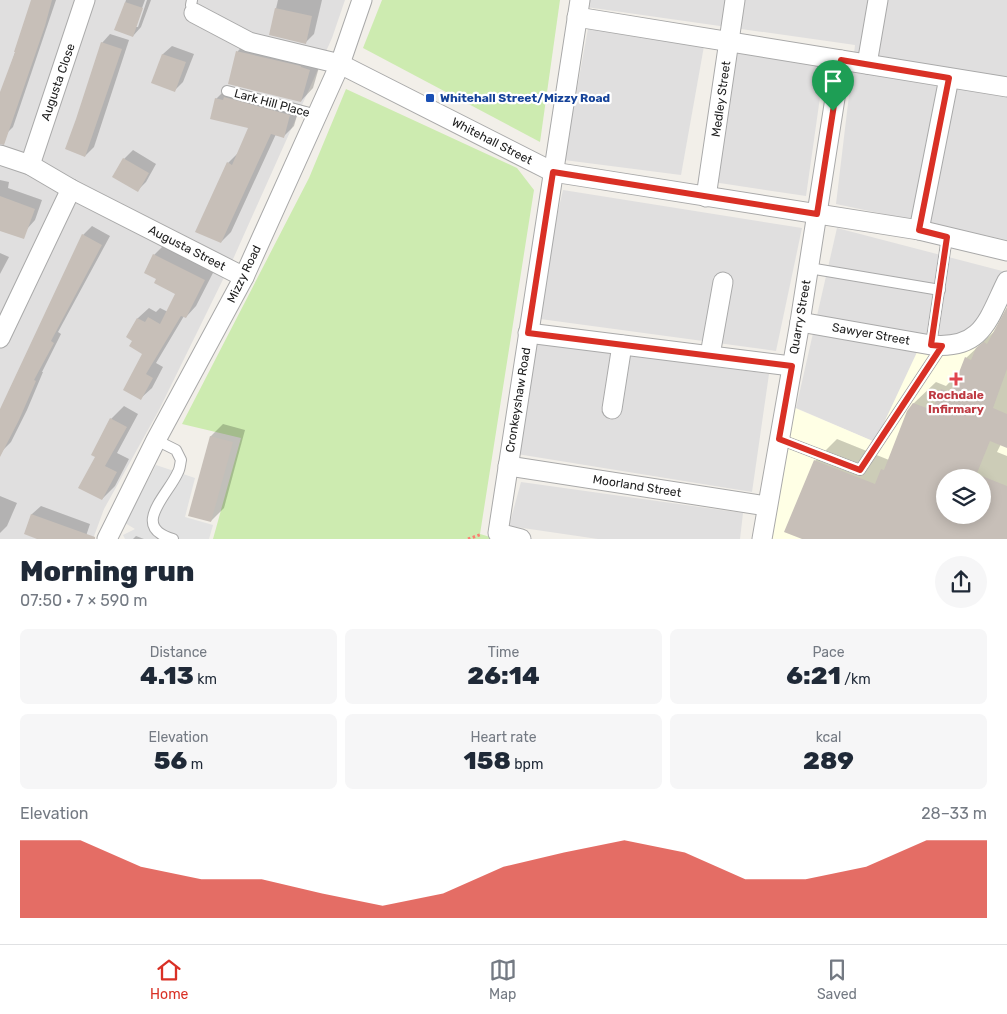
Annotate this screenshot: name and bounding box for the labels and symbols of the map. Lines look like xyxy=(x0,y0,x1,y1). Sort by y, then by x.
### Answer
street label: Augusta Close xyxy=(38,41,78,122)
street label: Medley Street xyxy=(709,60,733,138)
pin xyxy=(812,60,854,111)
street label: Lark Hill Place xyxy=(233,86,312,120)
place label: Whitehall Street/Mizzy Road xyxy=(440,91,610,105)
marker: Whitehall Street/Mizzy Road xyxy=(424,92,436,104)
street label: Whitehall Street xyxy=(449,115,535,167)
street label: Augusta Street xyxy=(146,223,228,274)
street label: Mizzy Road xyxy=(224,243,264,305)
street label: Quarry Street xyxy=(787,279,813,355)
street label: Sawyer Street xyxy=(831,320,911,348)
street label: Cronkeyshaw Road xyxy=(503,346,533,454)
marker: Rochdale Infirmary xyxy=(949,372,963,386)
place label: Rochdale Infirmary xyxy=(928,388,984,416)
street label: Moorland Street xyxy=(592,472,683,500)

